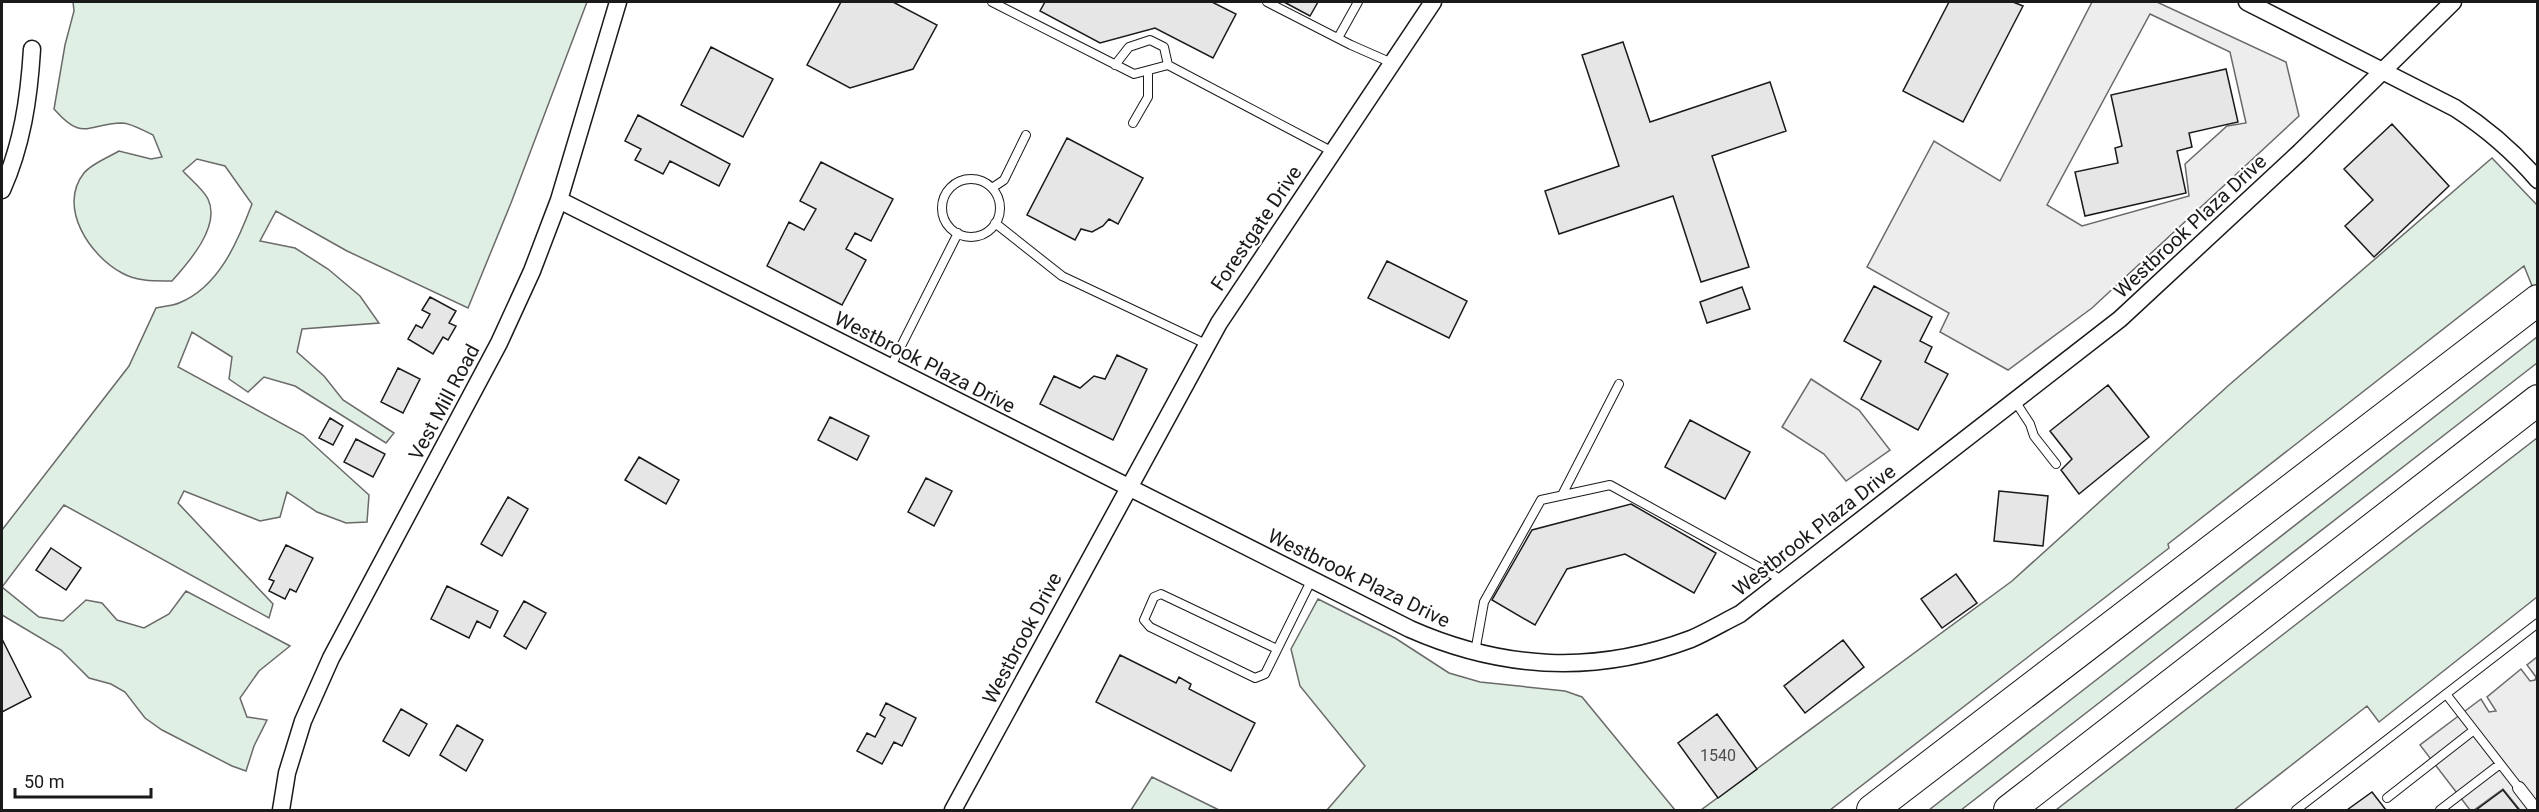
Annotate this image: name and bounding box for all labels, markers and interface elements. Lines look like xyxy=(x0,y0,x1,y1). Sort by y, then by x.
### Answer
street label: Westbrook Plaza Drive xyxy=(2109,149,2271,303)
street label: Forestgate Drive xyxy=(1205,161,1307,295)
street label: Westbrook Plaza Drive xyxy=(831,306,1019,418)
street label: Vest Mill Road xyxy=(403,340,485,464)
street label: Westbrook Plaza Drive xyxy=(1728,459,1900,601)
street label: Westbrook Plaza Drive xyxy=(1264,523,1454,633)
street label: Westbrook Drive xyxy=(977,568,1067,708)
house number: 1540 xyxy=(1700,746,1736,765)
scale bar xyxy=(15,761,152,799)
text: 50 m xyxy=(24,771,64,792)

